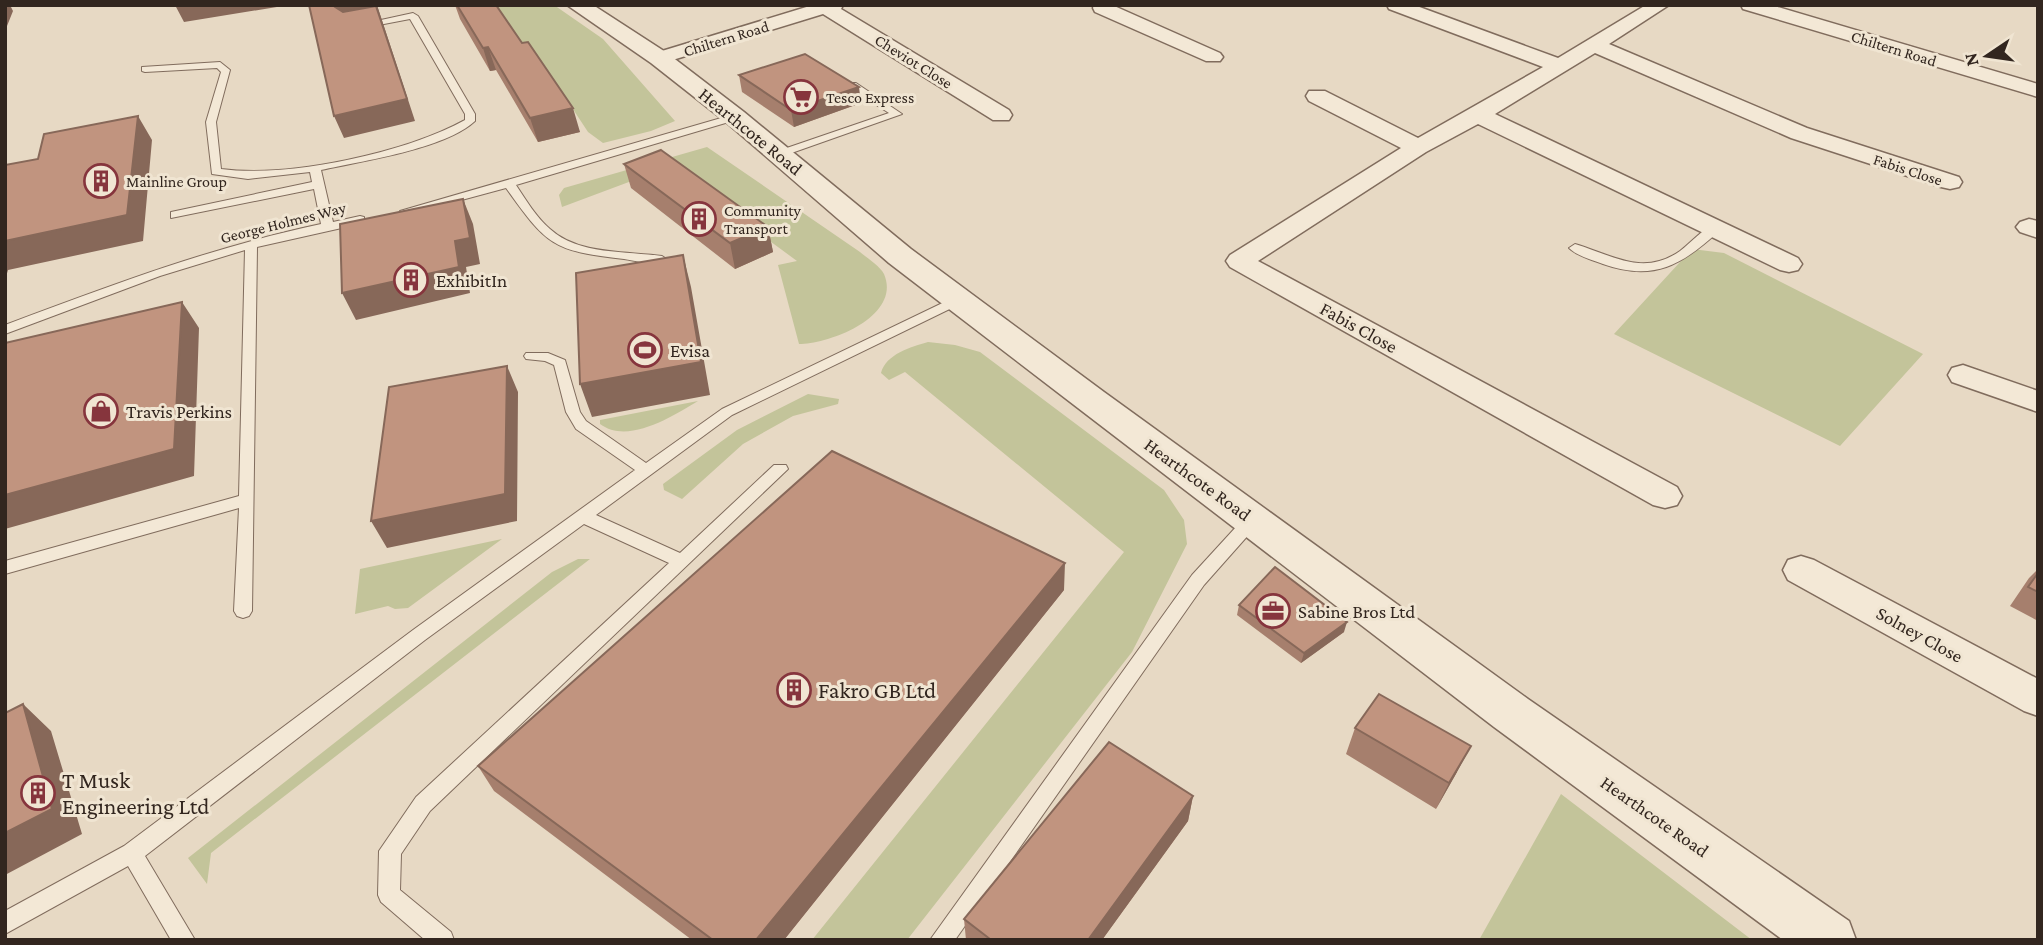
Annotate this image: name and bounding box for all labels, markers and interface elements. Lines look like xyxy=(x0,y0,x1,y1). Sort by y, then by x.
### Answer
street label: Chiltern Road xyxy=(681,17,771,60)
north arrow xyxy=(1952,21,2022,91)
street label: Chiltern Road xyxy=(1849,27,1939,70)
street label: Cheviot Close xyxy=(872,31,955,92)
text: N xyxy=(1959,51,1983,68)
supermarket icon: Tesco Express xyxy=(782,78,820,116)
street label: Hearthcote Road xyxy=(695,83,807,179)
place label: Tesco Express xyxy=(826,89,914,107)
street label: Fabis Close xyxy=(1871,150,1944,189)
building icon: Mainline Group xyxy=(82,162,120,200)
place label: Mainline Group xyxy=(126,173,227,191)
street label: George Holmes Way xyxy=(219,199,348,247)
building icon: Community Transport xyxy=(680,200,718,238)
place label: Community Transport xyxy=(724,202,801,238)
building icon: ExhibitIn xyxy=(392,261,430,299)
place label: ExhibitIn xyxy=(436,270,507,291)
street label: Fabis Close xyxy=(1317,298,1401,357)
sports icon: Evisa xyxy=(626,331,664,369)
place label: Evisa xyxy=(670,340,710,361)
shop icon: Travis Perkins xyxy=(82,392,120,430)
place label: Travis Perkins xyxy=(126,401,232,422)
street label: Hearthcote Road xyxy=(1140,434,1255,525)
office icon: Sabine Bros Ltd xyxy=(1254,592,1292,630)
place label: Sabine Bros Ltd xyxy=(1298,601,1415,622)
street label: Solney Close xyxy=(1873,602,1967,667)
building icon: Fakro GB Ltd xyxy=(775,671,813,709)
place label: Fakro GB Ltd xyxy=(818,677,936,703)
place label: T Musk Engineering Ltd xyxy=(62,767,209,819)
street label: Hearthcote Road xyxy=(1597,771,1713,861)
building icon: T Musk Engineering Ltd xyxy=(19,774,57,812)

